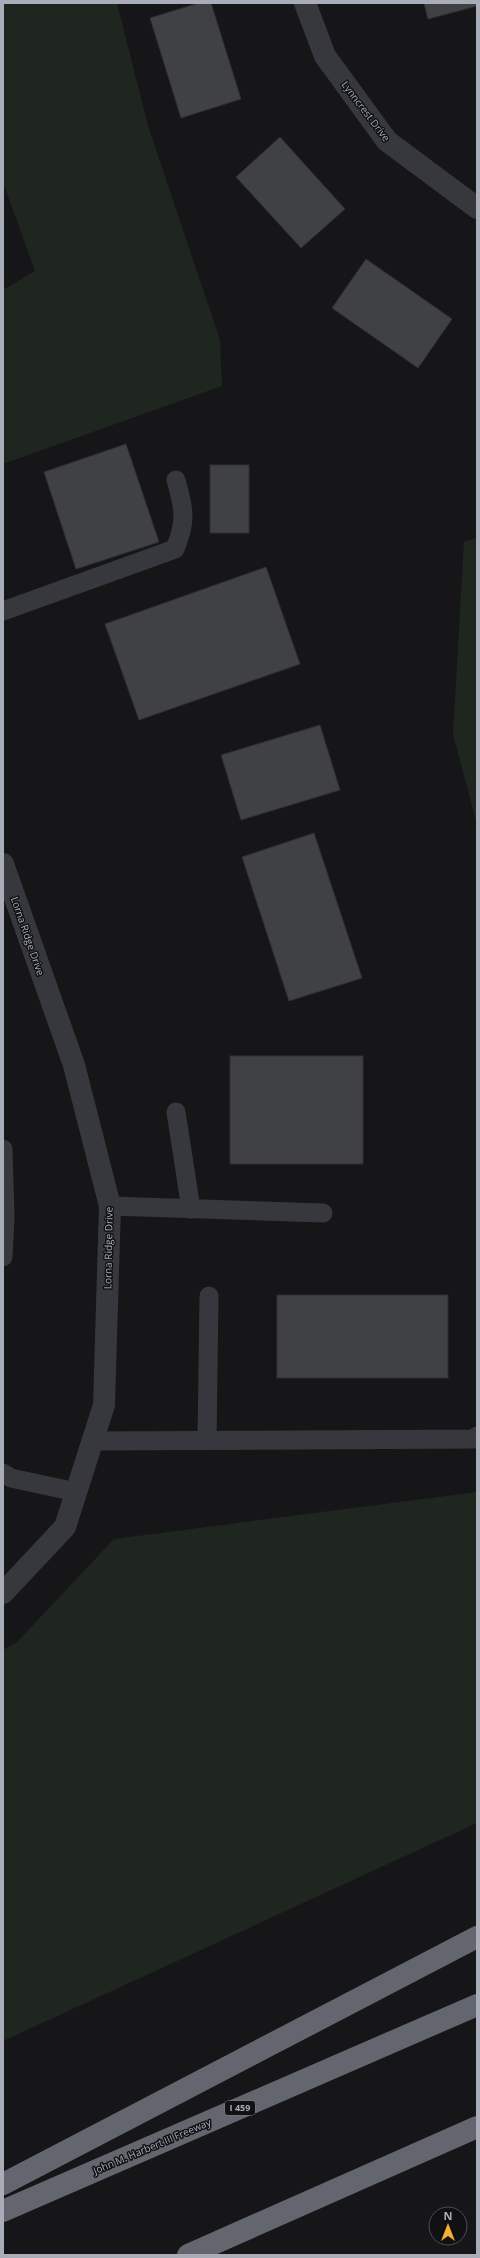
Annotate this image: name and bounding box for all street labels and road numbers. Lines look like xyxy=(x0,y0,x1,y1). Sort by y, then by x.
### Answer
street label: Lynncrest Drive xyxy=(339,78,394,144)
street label: Lorna Ridge Drive xyxy=(8,895,48,978)
street label: Lorna Ridge Drive xyxy=(100,1206,116,1289)
road number: I 459 xyxy=(225,2101,255,2115)
street label: John M. Harbert III Freeway xyxy=(90,2114,214,2178)

